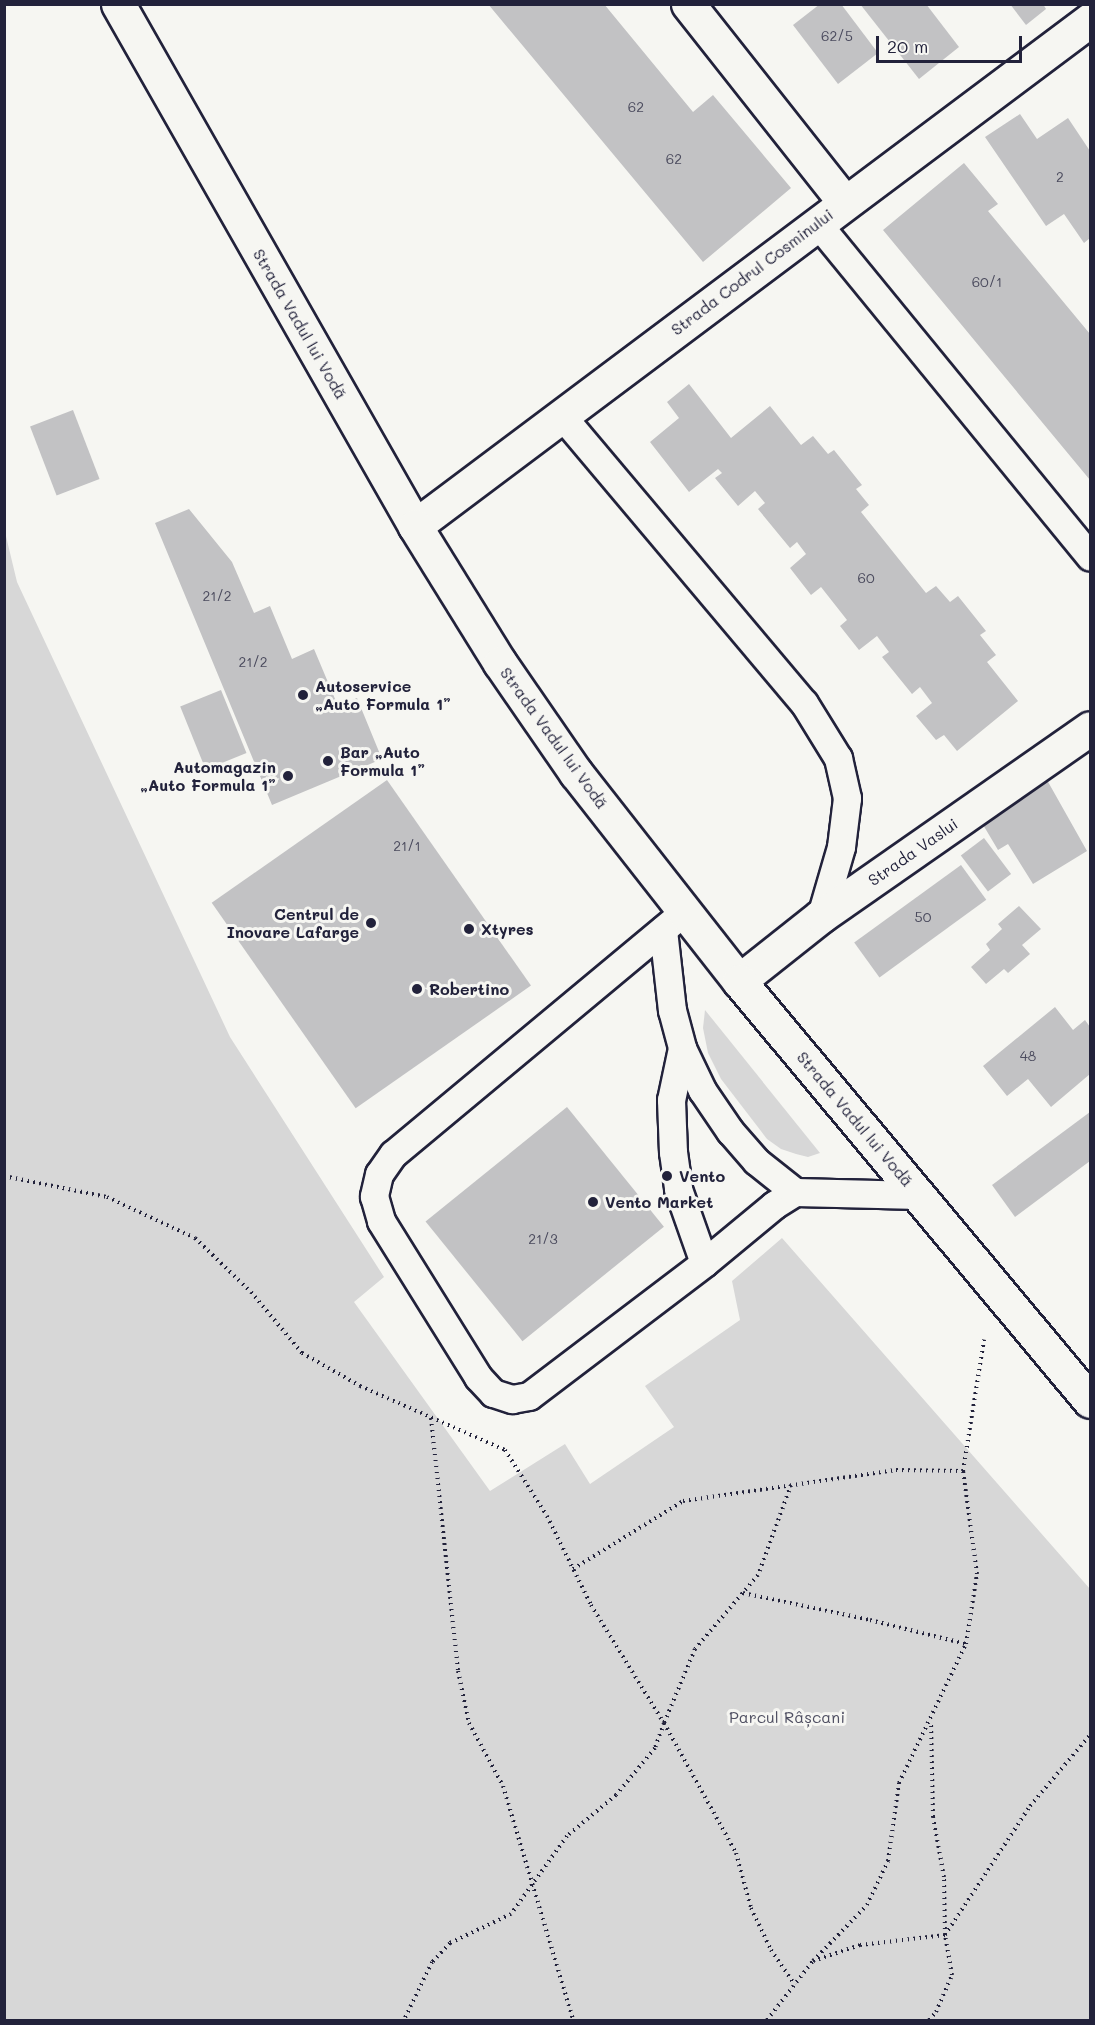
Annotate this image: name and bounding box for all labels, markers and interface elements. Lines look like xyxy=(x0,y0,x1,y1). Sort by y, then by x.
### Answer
scale bar xyxy=(879,24,1024,62)
house number: 62/5 xyxy=(821,28,853,44)
text: 20 m xyxy=(887,34,928,58)
house number: 62 xyxy=(628,99,644,115)
house number: 62 xyxy=(666,151,682,167)
house number: 2 xyxy=(1056,169,1064,185)
street label: Strada Codrul Cosminului xyxy=(667,205,837,339)
street label: Strada Vadul lui Vodă xyxy=(249,245,351,403)
house number: 60/1 xyxy=(972,274,1002,290)
house number: 60 xyxy=(857,570,875,586)
house number: 21/2 xyxy=(202,588,232,604)
house number: 21/2 xyxy=(238,654,268,670)
street label: Strada Vadul lui Vodă xyxy=(496,663,612,813)
place label: Autoservice „Auto Formula 1” xyxy=(315,676,451,714)
marker: Autoservice „Auto Formula 1” xyxy=(296,688,310,702)
place label: Bar „Auto Formula 1” xyxy=(340,742,425,780)
marker: Bar „Auto Formula 1” xyxy=(321,754,335,768)
place label: Automagazin „Auto Formula 1” xyxy=(140,757,276,795)
marker: Automagazin „Auto Formula 1” xyxy=(281,769,295,783)
street label: Strada Vaslui xyxy=(864,814,962,890)
house number: 21/1 xyxy=(393,838,421,854)
place label: Centrul de Inovare Lafarge xyxy=(227,904,359,942)
house number: 50 xyxy=(915,909,931,925)
marker: Centrul de Inovare Lafarge xyxy=(364,916,378,930)
place label: Xtyres xyxy=(481,919,534,939)
marker: Xtyres xyxy=(462,922,476,936)
place label: Robertino xyxy=(429,979,509,999)
marker: Robertino xyxy=(410,982,424,996)
street label: Strada Vadul lui Vodă xyxy=(793,1048,917,1190)
house number: 48 xyxy=(1020,1048,1036,1064)
place label: Vento xyxy=(679,1166,725,1186)
marker: Vento xyxy=(660,1169,674,1183)
place label: Vento Market xyxy=(605,1192,713,1212)
marker: Vento Market xyxy=(586,1195,600,1209)
house number: 21/3 xyxy=(528,1231,558,1247)
park label: Parcul Râșcani xyxy=(729,1707,845,1727)

